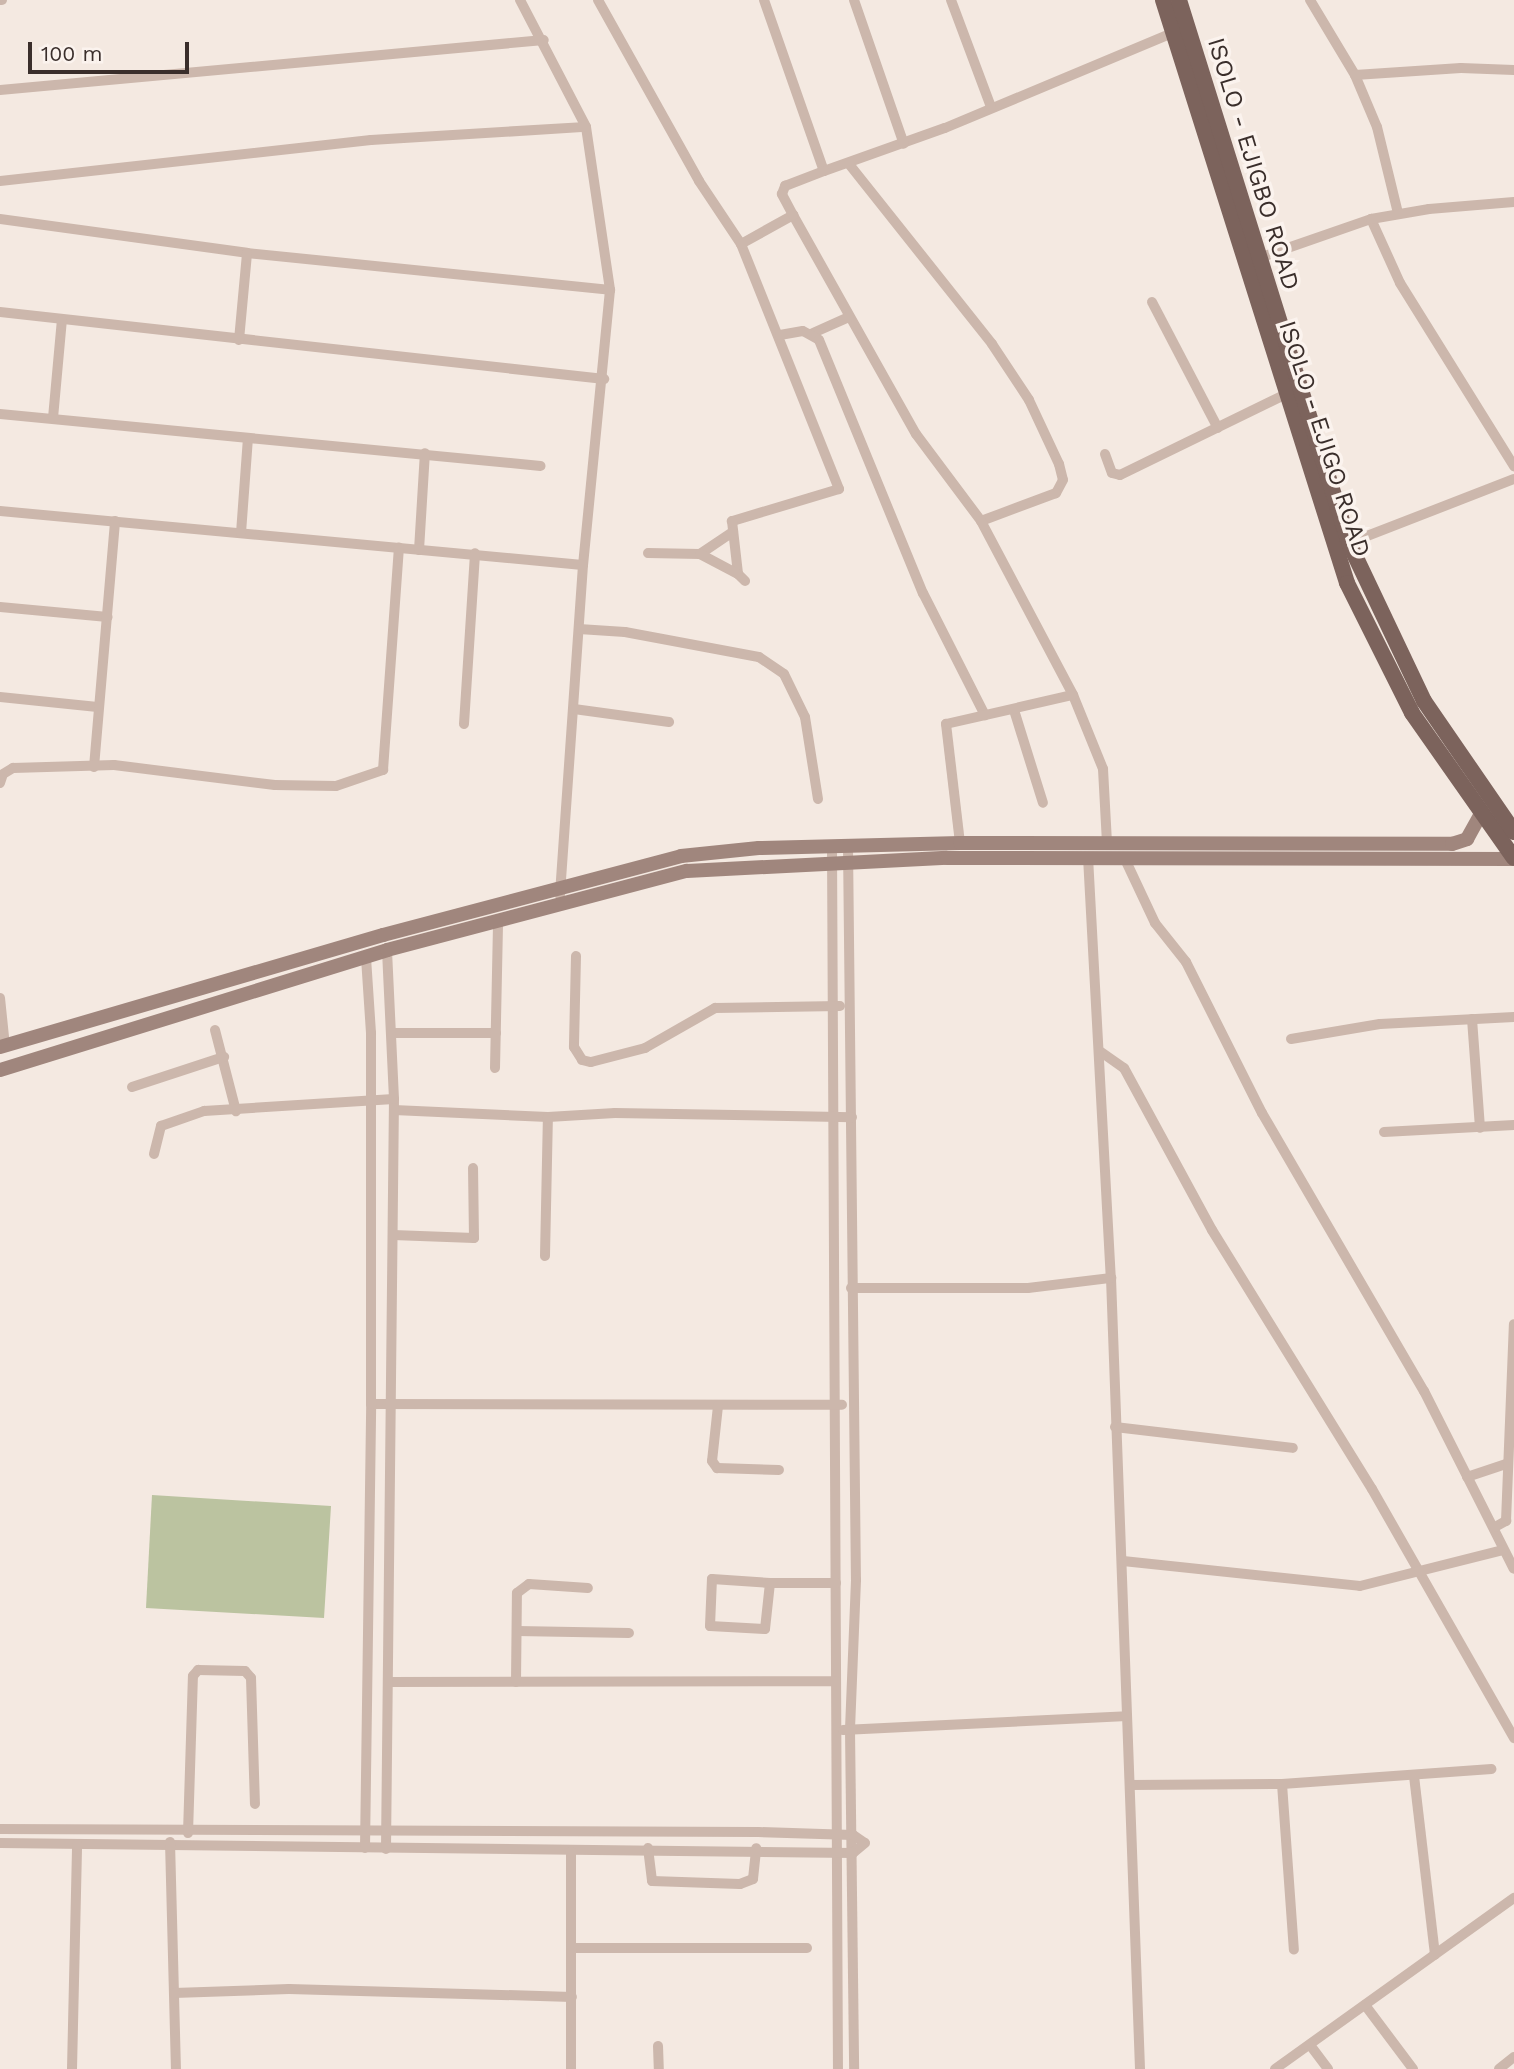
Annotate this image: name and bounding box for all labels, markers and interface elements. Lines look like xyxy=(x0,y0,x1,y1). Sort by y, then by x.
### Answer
scale bar xyxy=(32,28,192,72)
street label: ISOLO - EJIGBO ROAD xyxy=(1201,34,1305,294)
text: 100 m xyxy=(41,41,103,66)
street label: ISOLO - EJIGO ROAD xyxy=(1272,317,1376,561)

